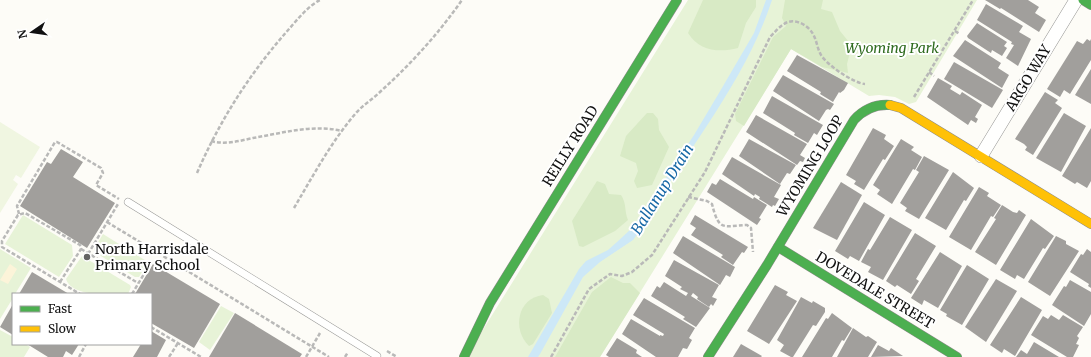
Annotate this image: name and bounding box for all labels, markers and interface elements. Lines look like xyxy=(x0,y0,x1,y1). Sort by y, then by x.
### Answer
north arrow xyxy=(12,12,52,52)
text: N xyxy=(14,28,30,40)
park label: Wyoming Park xyxy=(845,39,939,57)
street label: ARGO WAY xyxy=(1001,41,1055,115)
street label: REILLY ROAD xyxy=(538,102,602,190)
street label: WYOMING LOOP xyxy=(772,112,847,221)
water label: Ballanup Drain xyxy=(627,140,697,238)
place label: North Harrisdale Primary School xyxy=(95,240,209,274)
street label: DOVEDALE STREET xyxy=(812,247,938,333)
marker: North Harrisdale Primary School xyxy=(82,252,92,262)
legend xyxy=(12,293,152,345)
text: Fast xyxy=(48,301,72,316)
text: Slow xyxy=(48,321,77,336)

